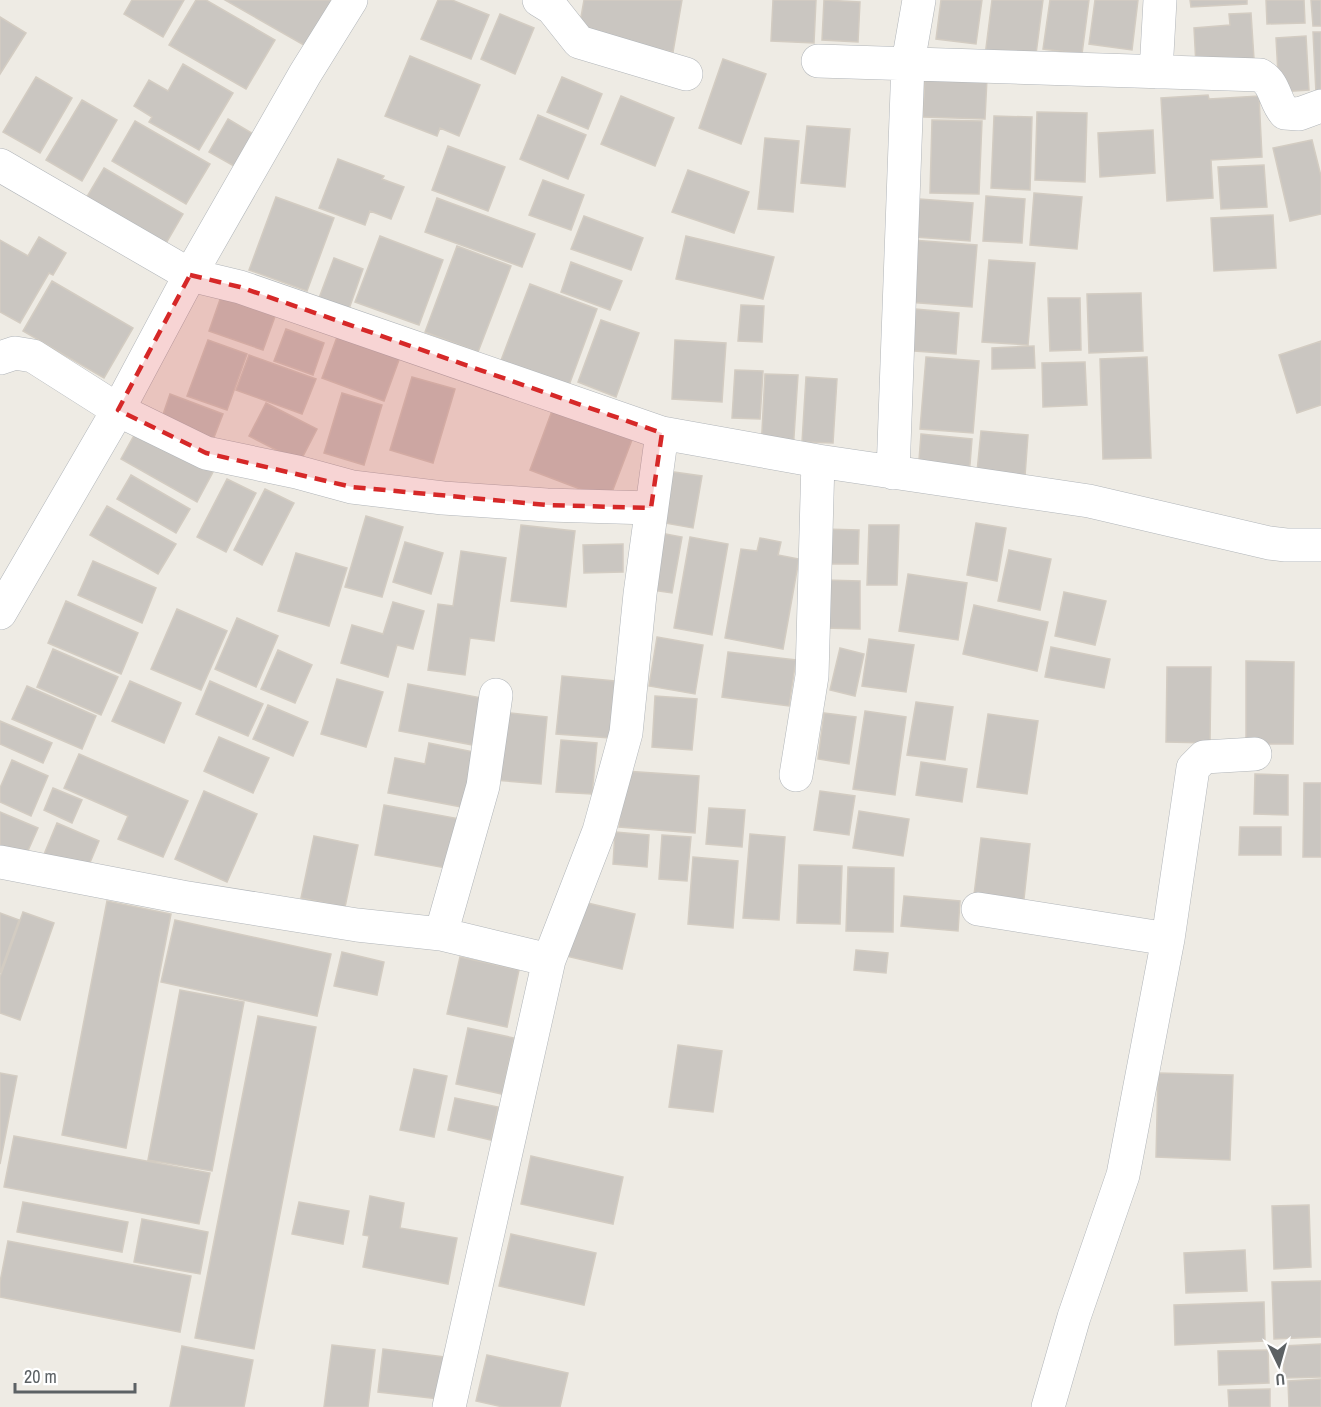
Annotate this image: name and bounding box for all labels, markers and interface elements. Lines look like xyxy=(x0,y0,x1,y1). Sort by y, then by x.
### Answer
north arrow xyxy=(1249,1335,1309,1395)
scale bar xyxy=(15,1356,135,1394)
text: 20 m xyxy=(24,1364,57,1389)
text: U xyxy=(1275,1369,1286,1391)

